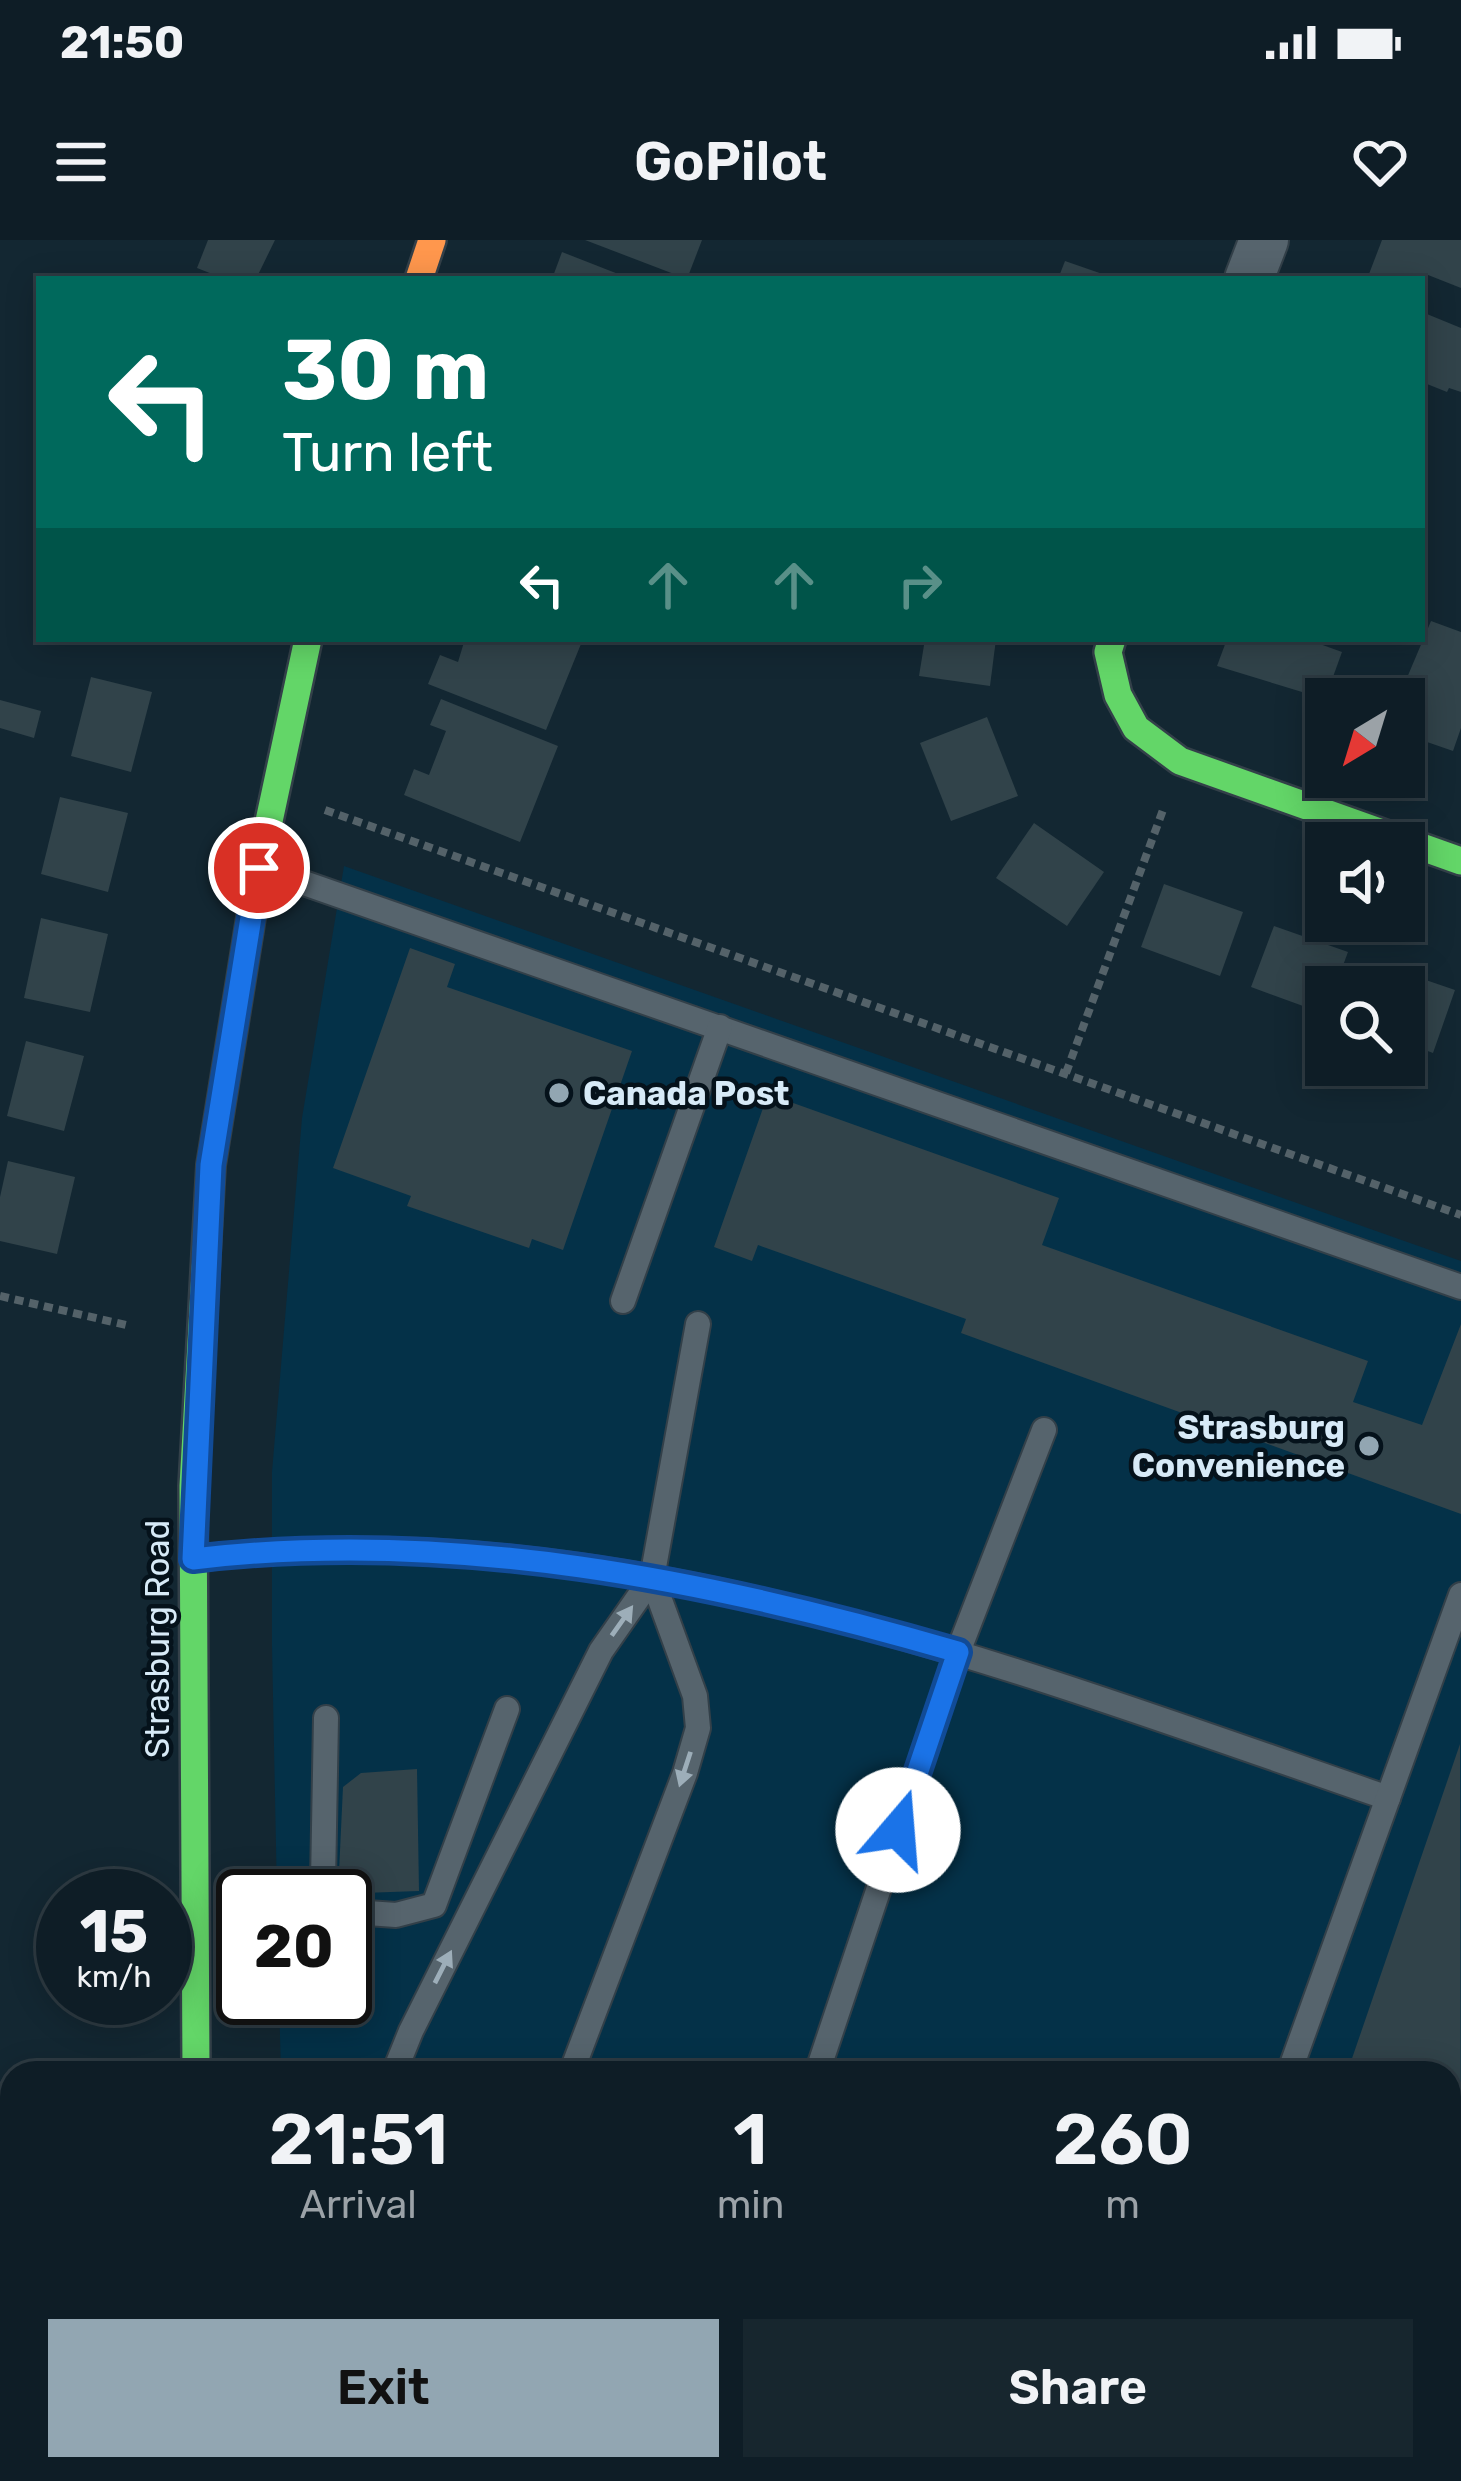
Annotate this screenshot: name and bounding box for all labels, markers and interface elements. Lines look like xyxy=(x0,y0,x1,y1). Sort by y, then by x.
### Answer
text: 21:50 xyxy=(60,16,184,69)
icon: menu xyxy=(48,129,114,195)
icon: heart xyxy=(1347,129,1413,195)
text: GoPilot xyxy=(634,130,827,194)
text: 30 m xyxy=(282,320,489,420)
icon: left xyxy=(84,324,240,480)
text: Turn left xyxy=(282,421,493,485)
icon: left xyxy=(509,552,575,618)
icon: ahead xyxy=(635,552,701,618)
icon: ahead xyxy=(761,552,827,618)
icon: right xyxy=(887,552,953,618)
north arrow xyxy=(1305,678,1425,798)
map controls xyxy=(1305,678,1425,1086)
pin xyxy=(208,817,310,919)
button: sound xyxy=(1305,822,1425,942)
icon: arrive xyxy=(226,835,292,901)
button: search xyxy=(1305,966,1425,1086)
place label: Canada Post xyxy=(583,1074,790,1113)
marker: Canada Post xyxy=(546,1080,572,1106)
place label: Strasburg Convenience xyxy=(1132,1408,1345,1485)
marker: Strasburg Convenience xyxy=(1356,1433,1382,1459)
street label: Strasburg Road xyxy=(138,1520,177,1758)
one-way arrow xyxy=(610,1605,633,1637)
one-way arrow xyxy=(675,1751,694,1788)
position arrow xyxy=(835,1767,961,1893)
speed limit sign: 20 xyxy=(216,1869,372,2025)
text: 15 xyxy=(80,1896,148,1967)
one-way arrow xyxy=(432,1950,452,1984)
text: km/h xyxy=(77,1959,151,1995)
text: 21:51 xyxy=(268,2097,448,2182)
text: 1 xyxy=(733,2097,768,2182)
text: 260 xyxy=(1053,2097,1193,2182)
text: Arrival xyxy=(300,2182,417,2228)
text: min xyxy=(717,2182,784,2228)
text: m xyxy=(1105,2182,1140,2228)
button: Exit xyxy=(48,2319,719,2457)
button: Share xyxy=(743,2319,1413,2457)

